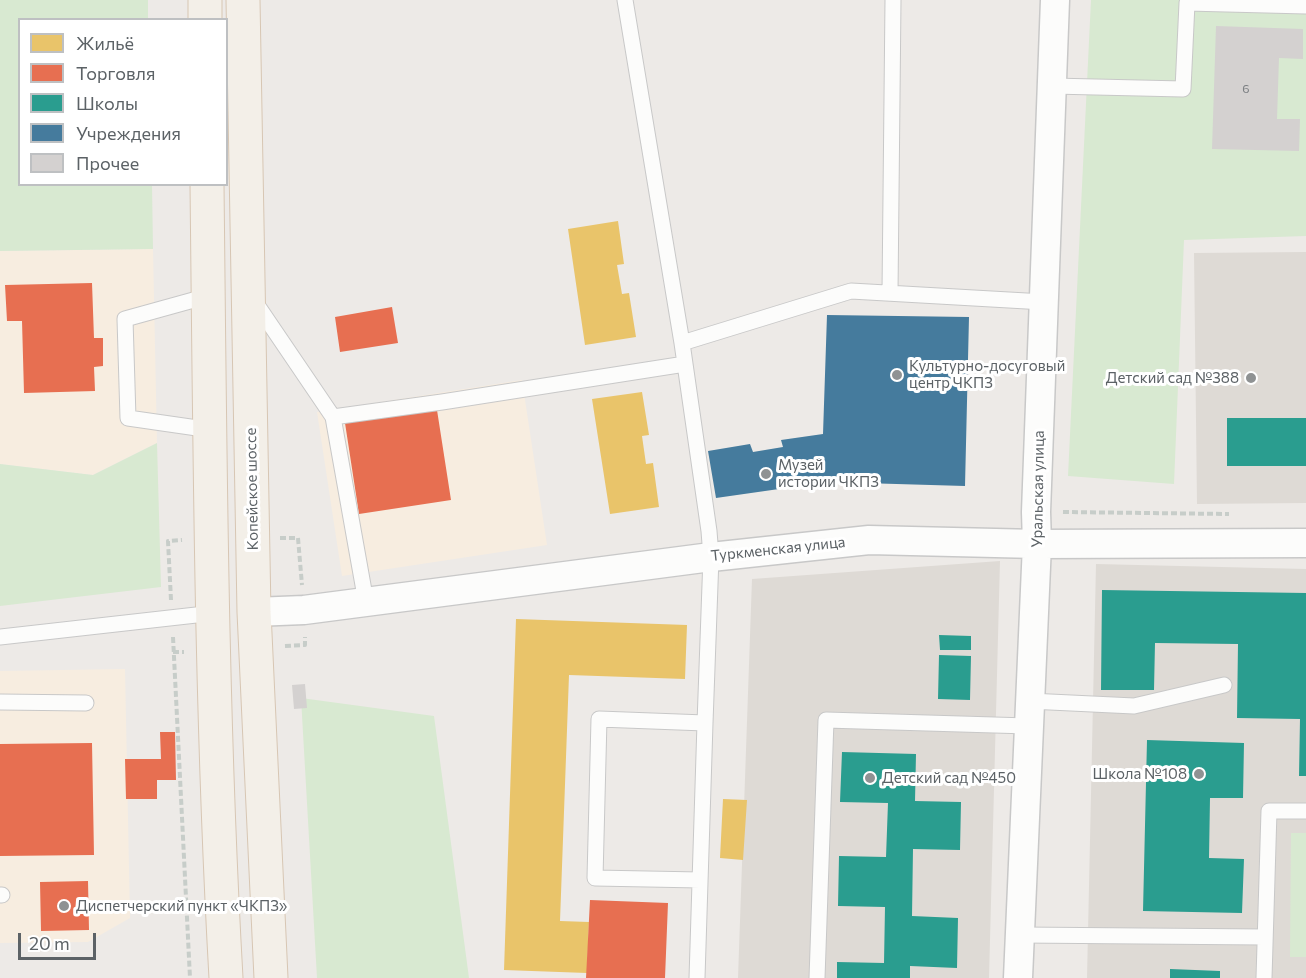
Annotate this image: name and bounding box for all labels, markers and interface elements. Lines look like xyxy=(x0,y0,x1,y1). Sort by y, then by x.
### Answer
legend xyxy=(18,18,228,186)
text: Жильё xyxy=(76,32,134,54)
text: Торговля xyxy=(76,62,155,84)
house number: 6 xyxy=(1242,82,1250,96)
text: Школы xyxy=(76,92,138,114)
text: Учреждения xyxy=(76,122,181,144)
text: Прочее xyxy=(76,152,139,174)
place label: Культурно-досуговый центр ЧКПЗ xyxy=(909,357,1065,392)
marker: Культурно-досуговый центр ЧКПЗ xyxy=(890,368,904,382)
place label: Детский сад №388 xyxy=(1106,369,1239,387)
marker: Детский сад №388 xyxy=(1244,371,1258,385)
street label: Копейское шоссе xyxy=(242,428,262,550)
street label: Уральская улица xyxy=(1028,430,1048,548)
place label: Музей истории ЧКПЗ xyxy=(778,456,879,491)
marker: Музей истории ЧКПЗ xyxy=(759,467,773,481)
street label: Туркменская улица xyxy=(710,533,846,565)
place label: Школа №108 xyxy=(1093,765,1187,783)
marker: Школа №108 xyxy=(1192,767,1206,781)
place label: Детский сад №450 xyxy=(882,769,1016,787)
marker: Детский сад №450 xyxy=(863,771,877,785)
place label: Диспетчерский пункт «ЧКПЗ» xyxy=(76,897,287,915)
marker: Диспетчерский пункт «ЧКПЗ» xyxy=(57,899,71,913)
scale bar xyxy=(21,921,99,959)
text: 20 m xyxy=(29,932,70,954)

